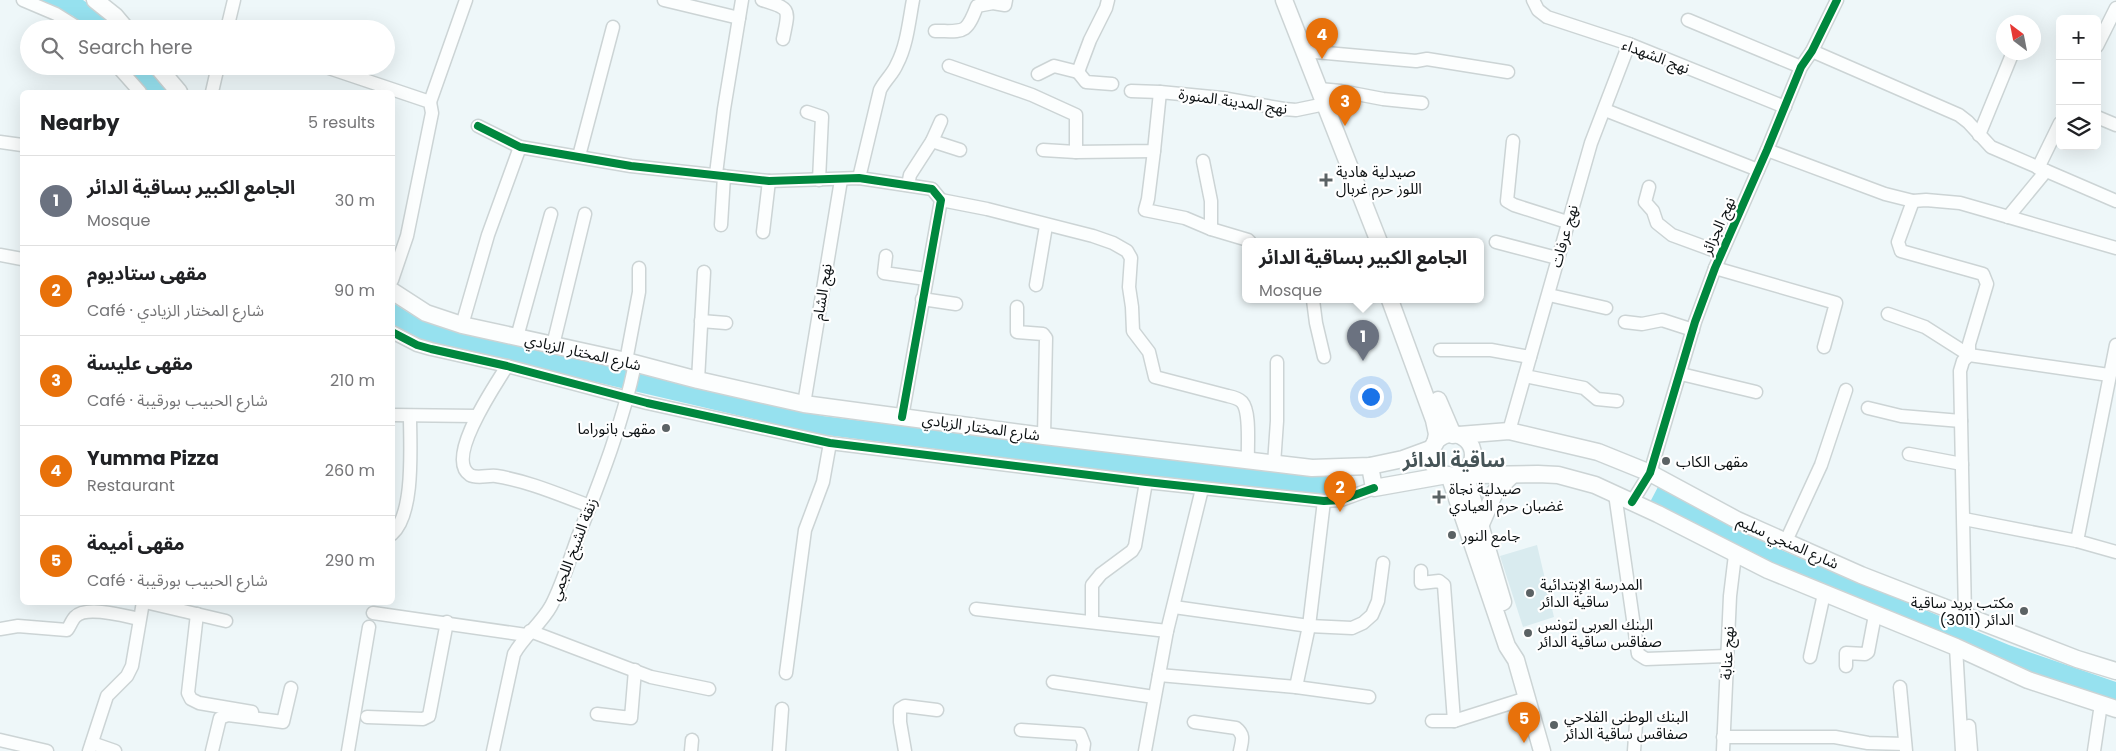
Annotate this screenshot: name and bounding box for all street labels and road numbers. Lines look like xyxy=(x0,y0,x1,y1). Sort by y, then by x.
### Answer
street label: نهج الشهداء xyxy=(1618,33,1693,80)
street label: نهج المدينة المنورة xyxy=(1177,83,1289,121)
street label: نهج الجزائر xyxy=(1695,194,1742,260)
street label: نهج عرفات xyxy=(1545,202,1585,270)
street label: نهج الشام xyxy=(807,262,839,322)
street label: شارع المختار الزيادي xyxy=(522,328,643,378)
street label: شارع المختار الزيادي xyxy=(920,408,1042,448)
street label: زنقة الشيخ اللجمي xyxy=(544,495,604,604)
street label: شارع المنجي سليم xyxy=(1733,510,1842,576)
street label: نهج عنابة xyxy=(1715,626,1741,681)

